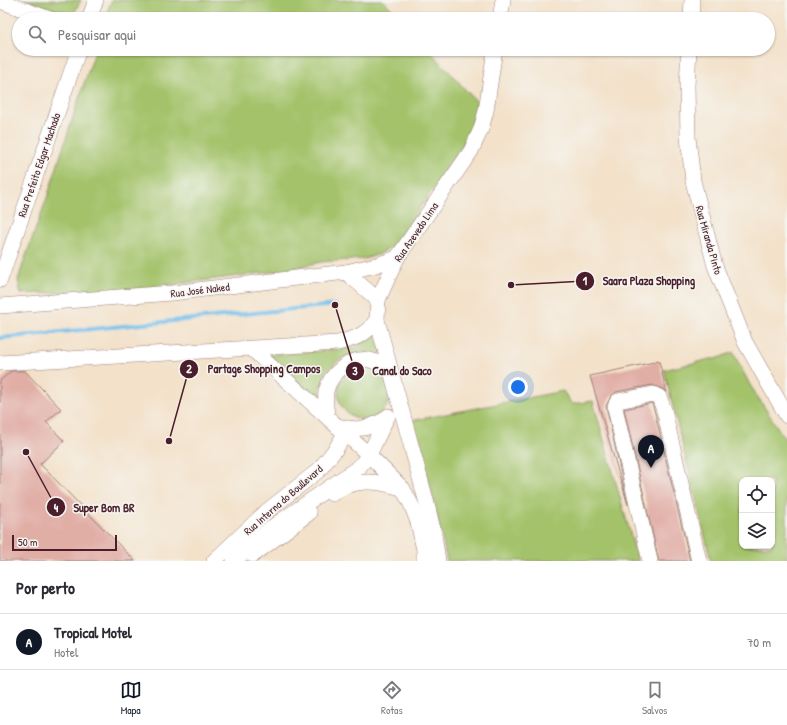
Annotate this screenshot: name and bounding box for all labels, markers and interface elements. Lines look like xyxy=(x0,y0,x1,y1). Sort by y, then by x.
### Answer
search box xyxy=(12,12,775,56)
icon: search xyxy=(26,23,48,45)
text: Pesquisar aqui xyxy=(58,24,136,45)
street label: Rua Prefeito Edgar Machado xyxy=(15,110,64,219)
street label: Rua Azevedo Lima xyxy=(391,199,441,265)
street label: Rua Miranda Pinto xyxy=(693,204,726,277)
callout: Saara Plaza Shopping xyxy=(575,269,703,293)
text: 1 xyxy=(583,272,588,289)
text: Saara Plaza Shopping xyxy=(603,272,696,290)
street label: Rua José Naked xyxy=(170,279,231,301)
callout: Partage Shopping Campos xyxy=(179,357,328,381)
callout: Canal do Saco xyxy=(345,359,440,383)
text: 2 xyxy=(186,360,192,377)
text: Partage Shopping Campos xyxy=(208,360,321,378)
text: 3 xyxy=(352,362,358,379)
text: Canal do Saco xyxy=(372,362,432,379)
your location xyxy=(508,377,528,397)
pin: A xyxy=(638,435,664,468)
street label: Rua Interna do Boullevard xyxy=(241,461,326,538)
map controls xyxy=(739,477,775,549)
button: locate xyxy=(739,477,775,513)
callout: Super Bom BR xyxy=(46,495,143,519)
text: 4 xyxy=(54,499,59,516)
text: Super Bom BR xyxy=(74,499,135,517)
button: layers xyxy=(739,513,775,549)
scale bar xyxy=(12,533,117,552)
text: 50 m xyxy=(18,535,38,549)
text: Por perto xyxy=(16,576,75,599)
text: Tropical Motel xyxy=(54,622,132,643)
text: A xyxy=(26,633,32,651)
text: 70 m xyxy=(747,633,771,651)
text: Hotel xyxy=(54,643,78,661)
tab: Mapa xyxy=(120,679,142,717)
tab: Rotas xyxy=(381,679,403,717)
tab: Salvos xyxy=(642,679,667,717)

